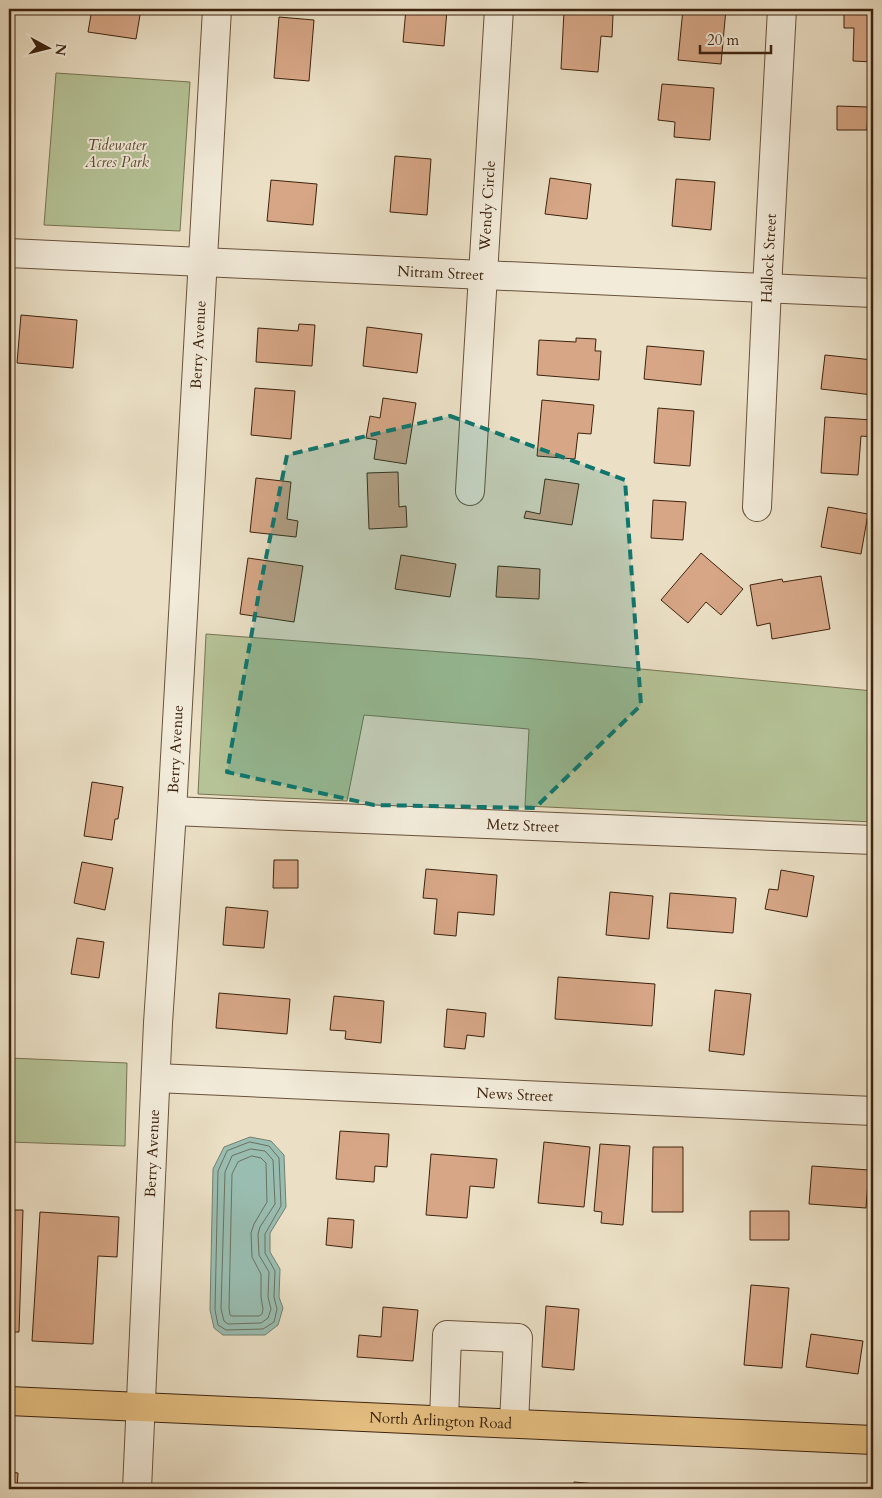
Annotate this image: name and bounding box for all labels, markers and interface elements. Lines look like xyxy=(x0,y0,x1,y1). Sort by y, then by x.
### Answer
north arrow xyxy=(22,22,72,72)
scale bar xyxy=(700,22,771,54)
text: 20 m xyxy=(707,30,739,50)
text: N xyxy=(50,42,71,57)
park label: Tidewater Acres Park xyxy=(84,135,150,172)
street label: Wendy Circle xyxy=(474,160,500,252)
street label: Hallock Street xyxy=(756,213,781,304)
street label: Nitram Street xyxy=(397,261,484,285)
street label: Berry Avenue xyxy=(186,300,211,389)
street label: Berry Avenue xyxy=(163,704,188,794)
street label: Metz Street xyxy=(486,814,560,837)
street label: News Street xyxy=(476,1083,554,1106)
street label: Berry Avenue xyxy=(140,1108,164,1198)
street label: North Arlington Road xyxy=(369,1407,512,1434)

